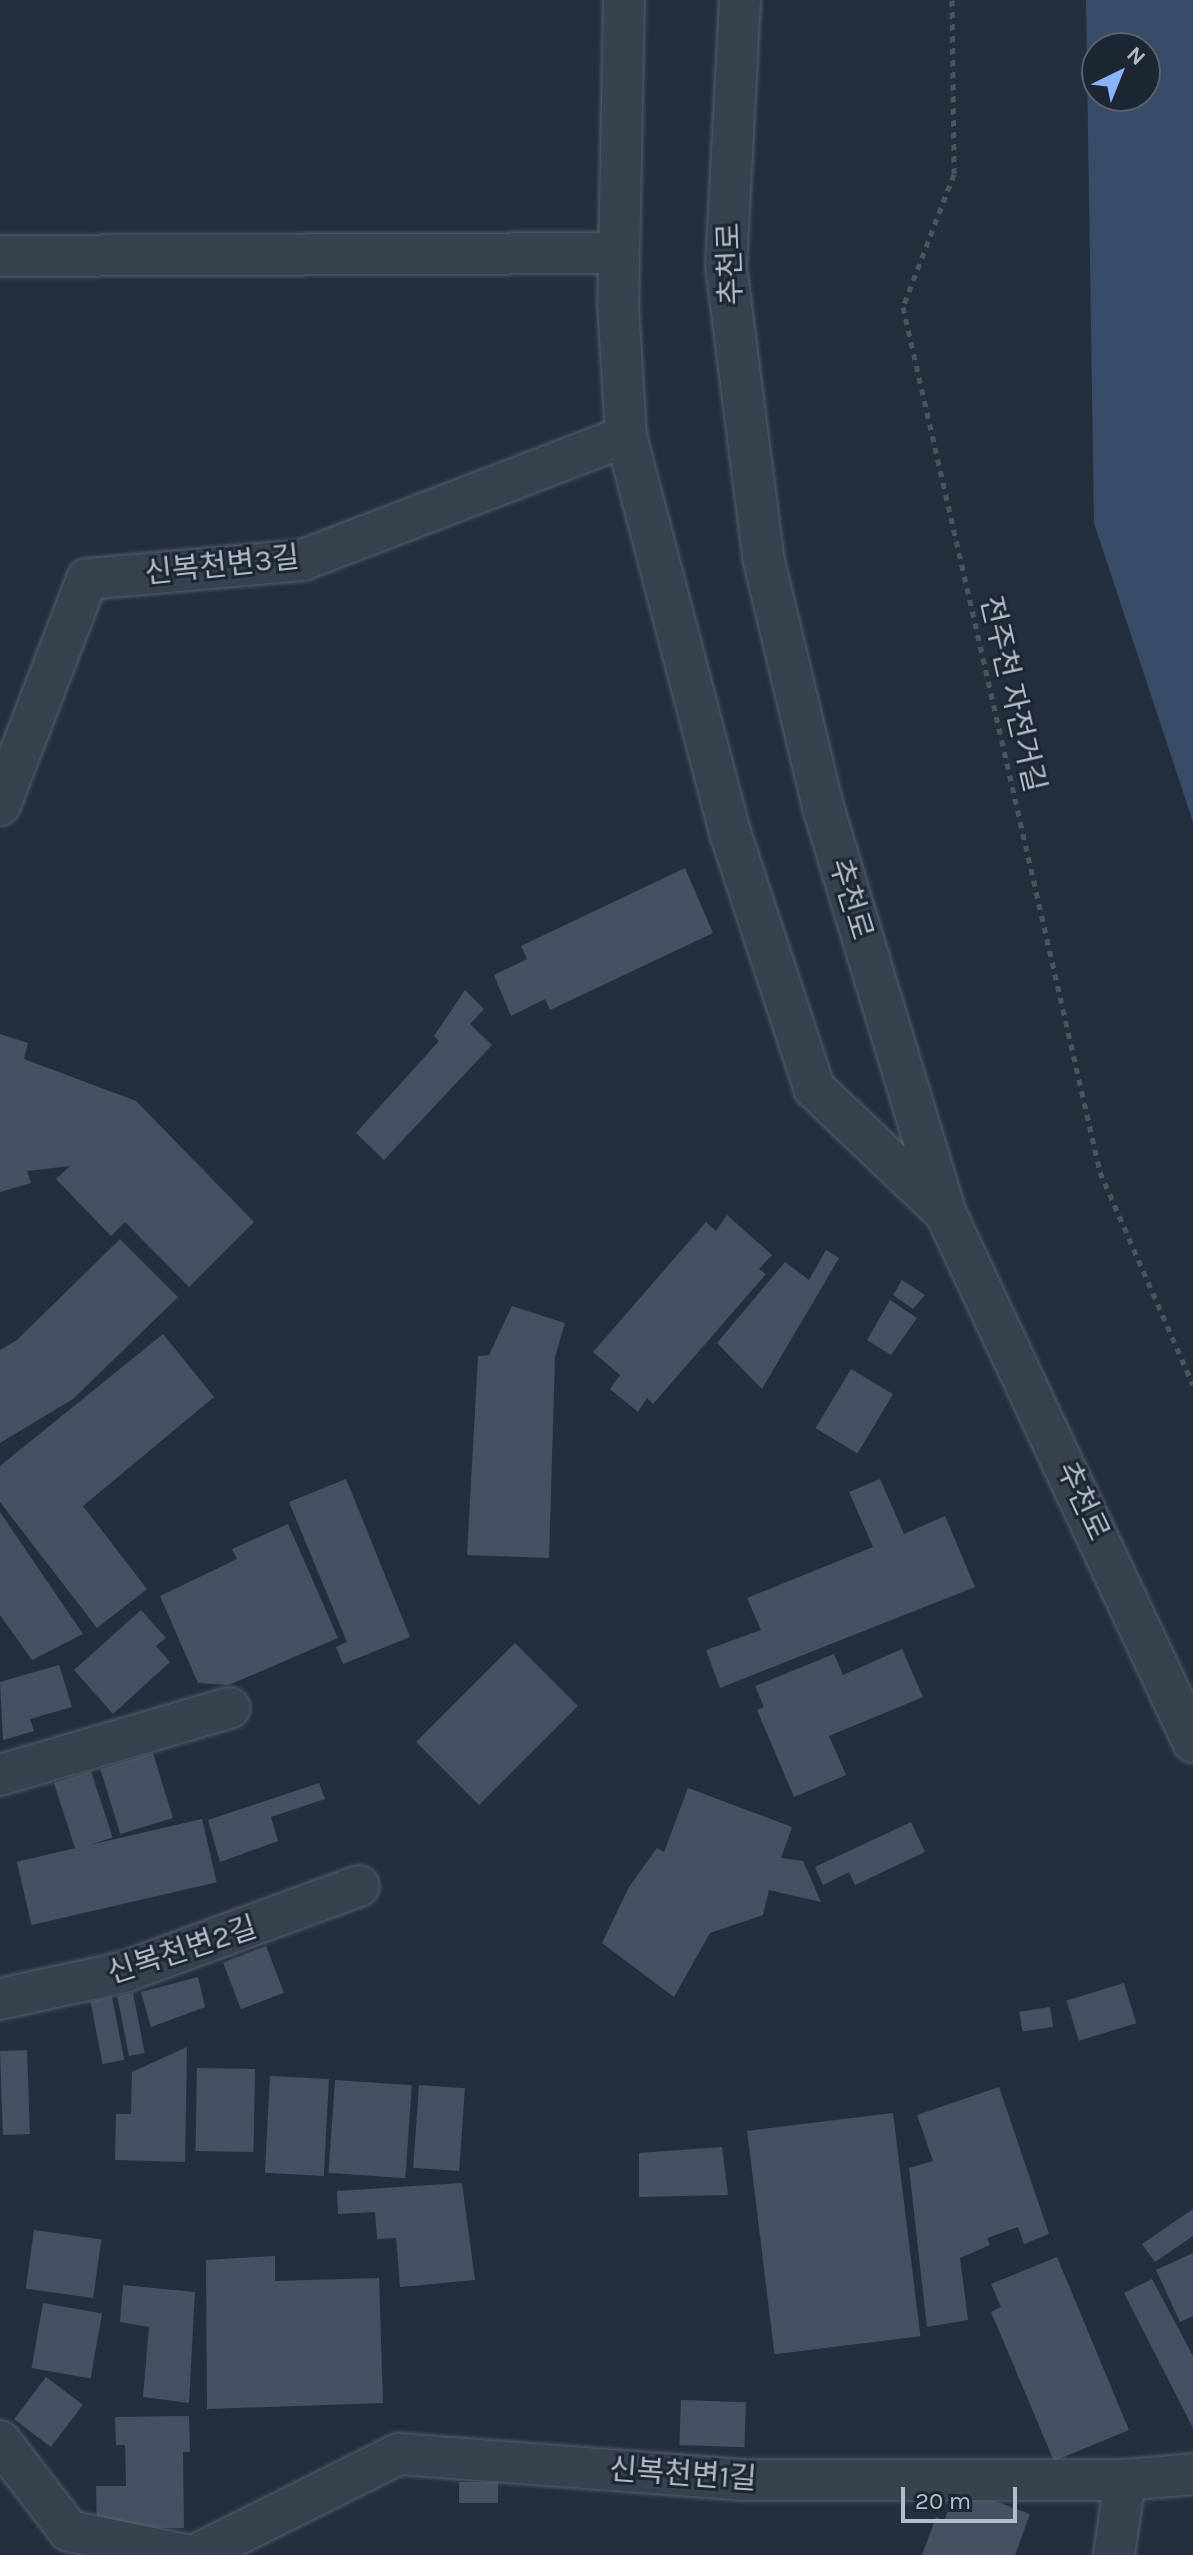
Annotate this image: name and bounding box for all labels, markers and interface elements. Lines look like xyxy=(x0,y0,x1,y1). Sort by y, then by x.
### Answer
north arrow xyxy=(1081,32,1161,112)
text: N xyxy=(1121,41,1151,71)
street label: 추천로 xyxy=(711,222,749,306)
street label: 신복천변3길 xyxy=(143,539,301,591)
street label: 전주천 자전거길 xyxy=(973,592,1053,796)
street label: 추천로 xyxy=(822,854,880,944)
street label: 추천로 xyxy=(1049,1456,1117,1546)
street label: 신복천변2길 xyxy=(103,1909,261,1991)
street label: 신복천변1길 xyxy=(608,2451,758,2497)
scale bar xyxy=(905,2471,1021,2521)
text: 20 m xyxy=(915,2487,971,2515)

